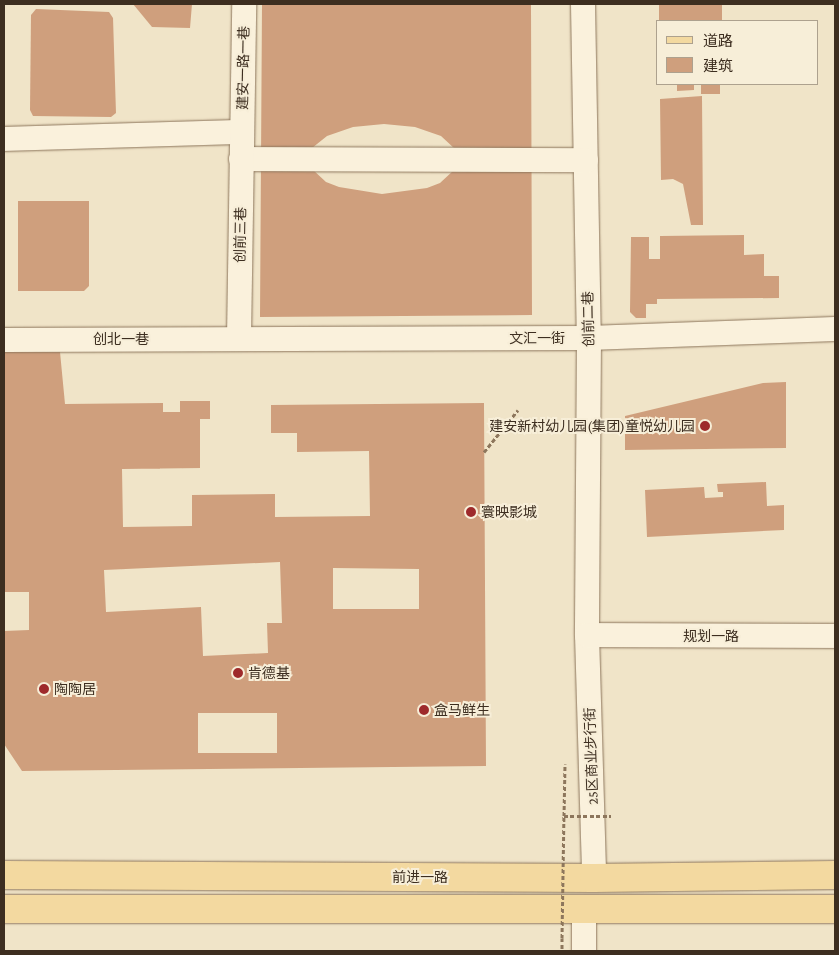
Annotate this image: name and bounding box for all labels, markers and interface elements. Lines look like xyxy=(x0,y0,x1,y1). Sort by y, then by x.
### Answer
legend xyxy=(656,20,819,85)
street label: 建安一路一巷 xyxy=(234,26,252,110)
text: 道路 xyxy=(703,33,733,49)
text: 建筑 xyxy=(703,58,733,74)
street label: 创前三巷 xyxy=(231,207,249,263)
street label: 创前二巷 xyxy=(579,291,597,347)
street label: 文汇一街 xyxy=(509,330,565,346)
street label: 创北一巷 xyxy=(93,331,149,347)
place label: 建安新村幼儿园(集团)童悦幼儿园 xyxy=(489,418,695,434)
marker: 建安新村幼儿园(集团)童悦幼儿园 xyxy=(699,420,711,432)
place label: 寰映影城 xyxy=(481,504,537,520)
marker: 寰映影城 xyxy=(465,506,477,518)
street label: 规划一路 xyxy=(683,628,739,644)
place label: 肯德基 xyxy=(248,665,290,681)
marker: 肯德基 xyxy=(232,667,244,679)
place label: 陶陶居 xyxy=(54,681,96,697)
marker: 陶陶居 xyxy=(38,683,50,695)
place label: 盒马鲜生 xyxy=(434,702,490,718)
marker: 盒马鲜生 xyxy=(418,704,430,716)
street label: 25区商业步行街 xyxy=(581,707,601,805)
street label: 前进一路 xyxy=(392,869,448,885)

